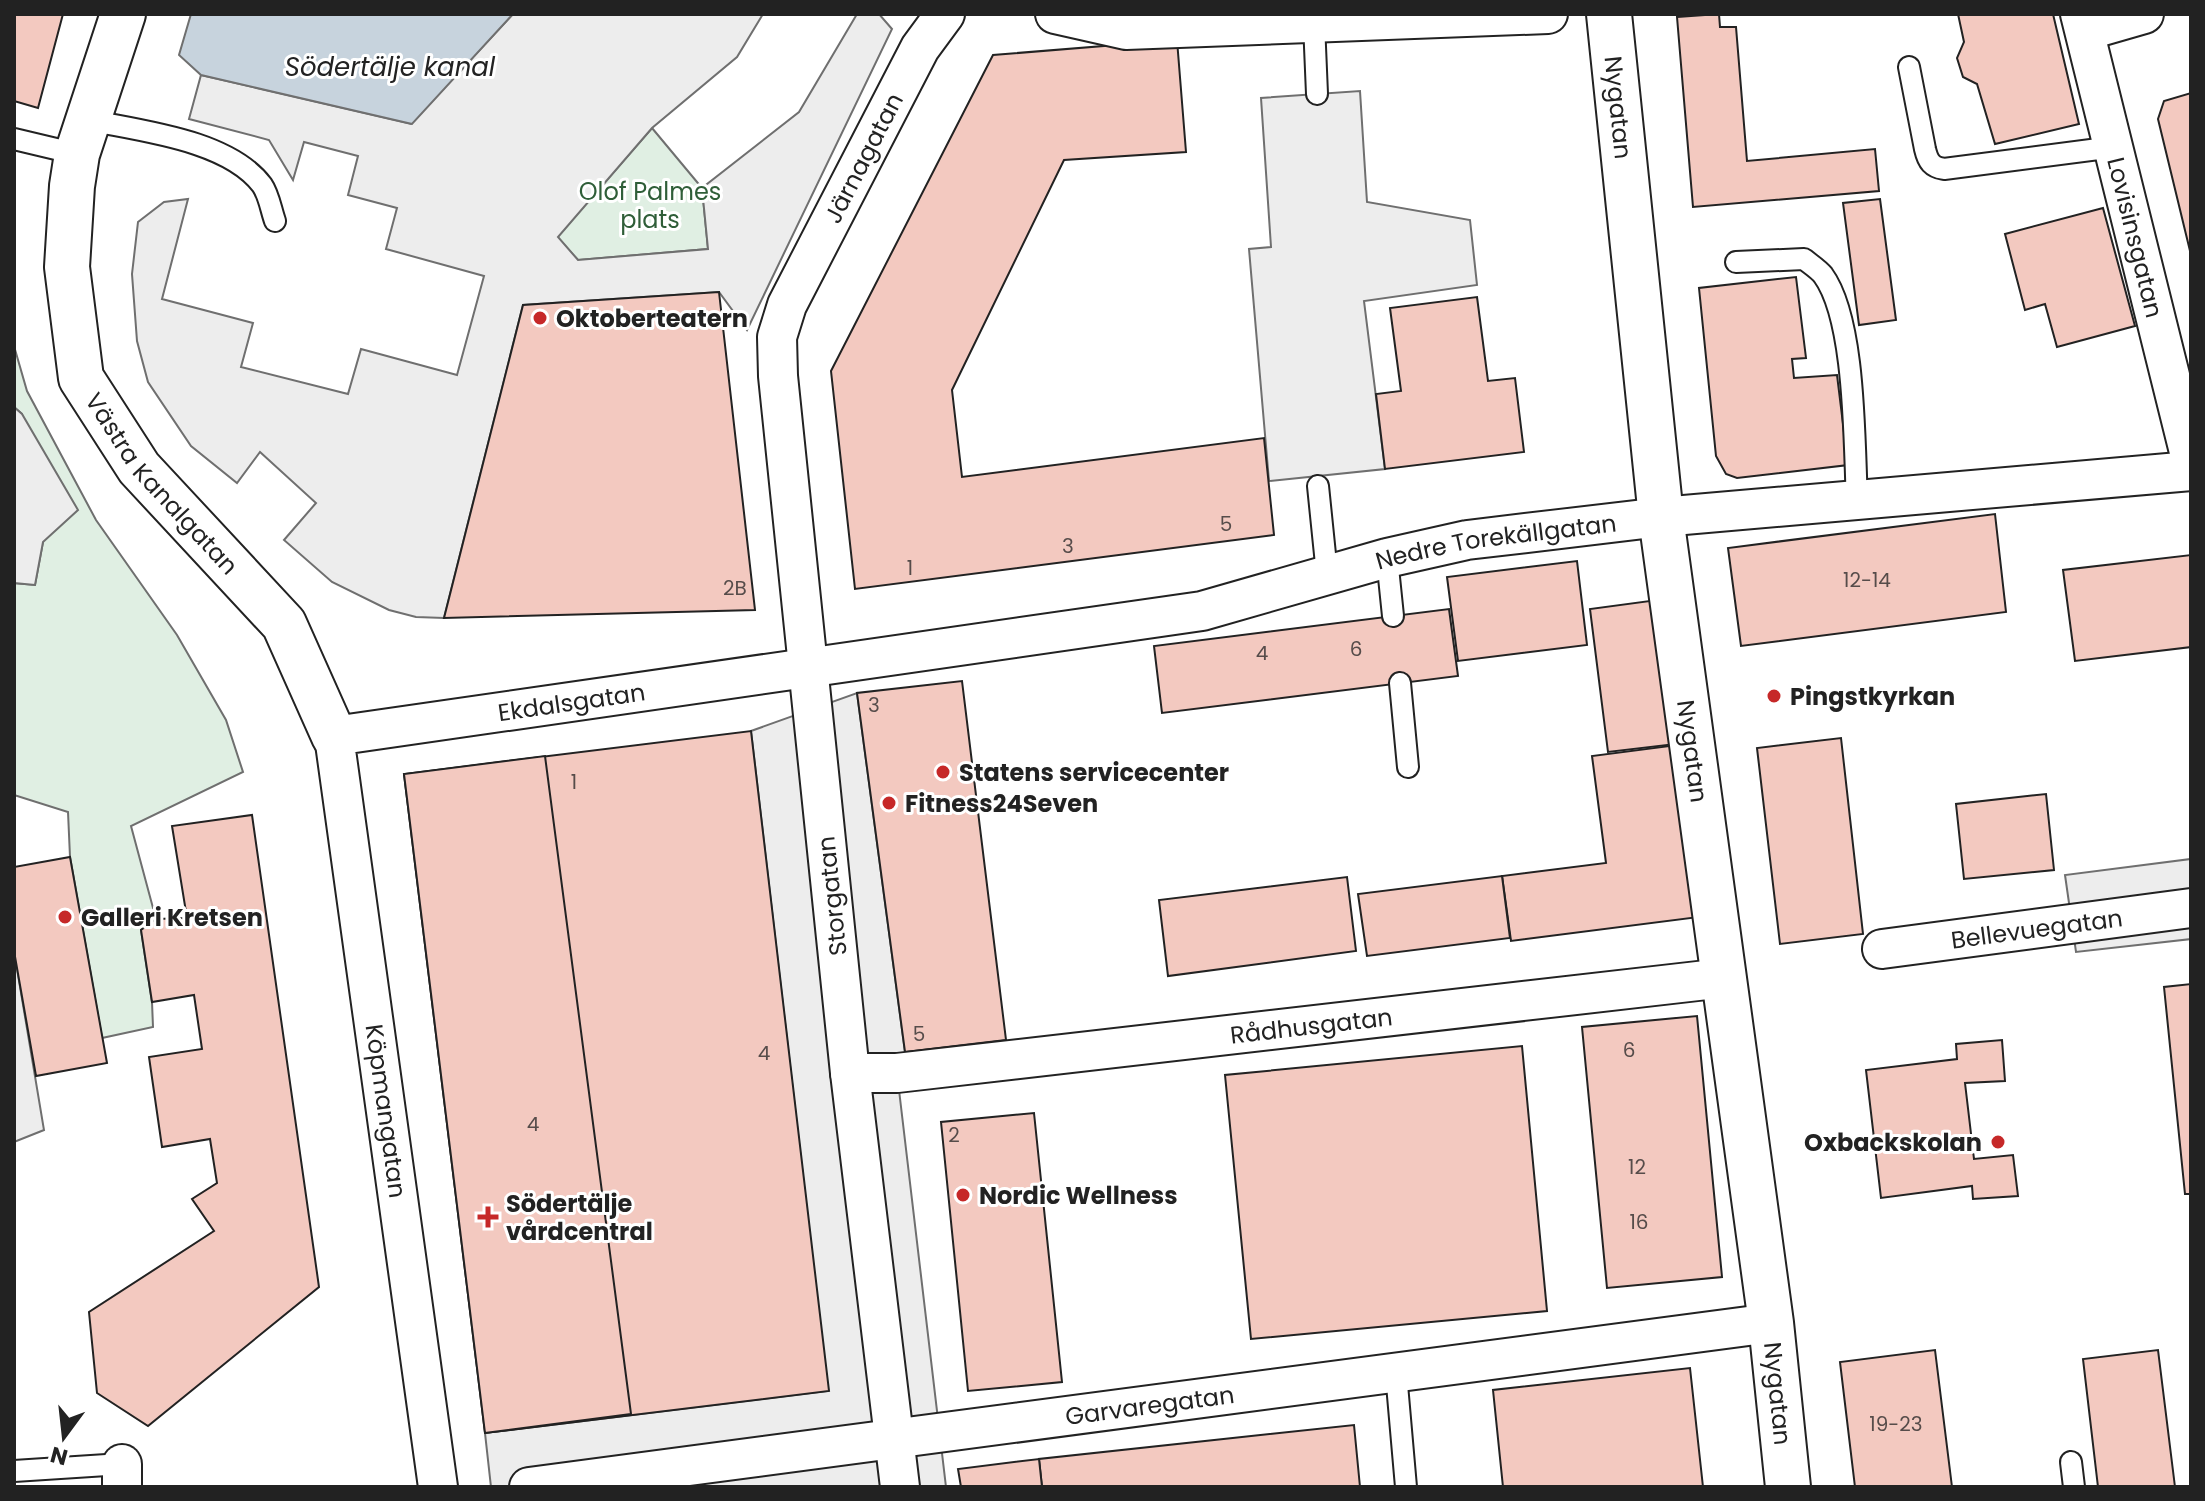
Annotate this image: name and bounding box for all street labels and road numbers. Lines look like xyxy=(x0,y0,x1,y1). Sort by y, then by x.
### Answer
street label: Nygatan xyxy=(1597,54,1640,161)
street label: Järnagatan xyxy=(816,87,911,229)
street label: Lovisinsgatan xyxy=(2100,153,2171,321)
street label: Västra Kanalgatan xyxy=(78,386,246,581)
street label: Nedre Torekällgatan xyxy=(1371,506,1618,577)
street label: Ekdalsgatan xyxy=(496,675,647,729)
street label: Nygatan xyxy=(1670,698,1716,805)
street label: Storgatan xyxy=(809,835,855,957)
street label: Bellevuegatan xyxy=(1949,901,2125,956)
street label: Rådhusgatan xyxy=(1228,1000,1394,1051)
street label: Köpmangatan xyxy=(357,1022,415,1200)
street label: Nygatan xyxy=(1757,1340,1800,1447)
street label: Garvaregatan xyxy=(1063,1378,1236,1433)

